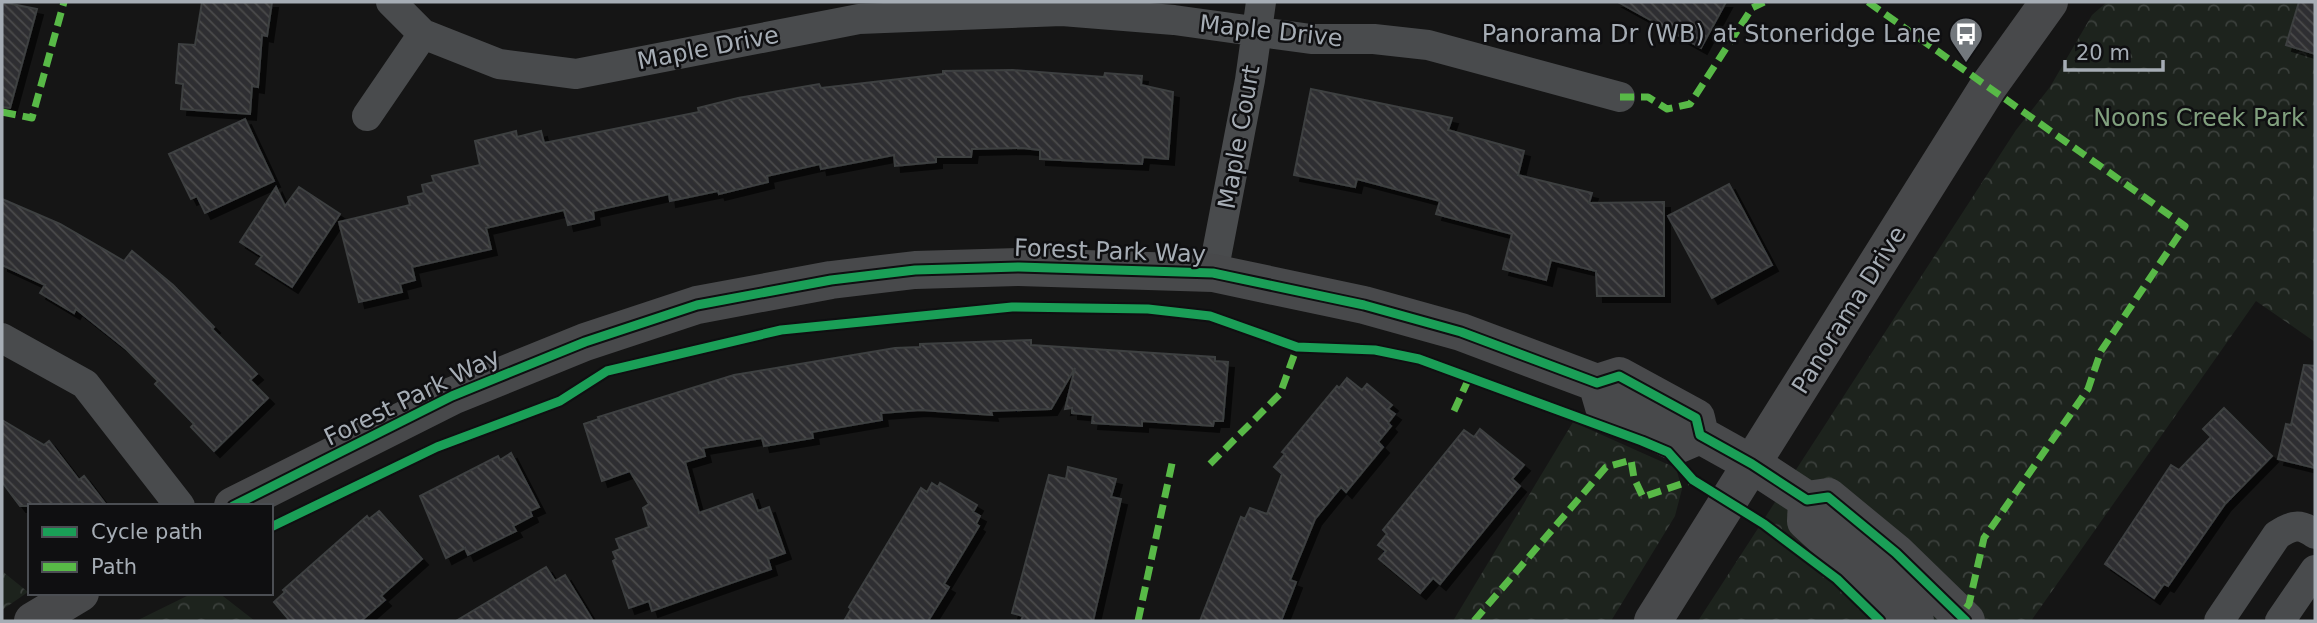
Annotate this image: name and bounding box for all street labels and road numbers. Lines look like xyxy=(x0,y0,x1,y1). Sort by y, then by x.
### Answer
street label: Maple Drive xyxy=(1198,10,1344,52)
street label: Maple Drive xyxy=(635,21,781,75)
street label: Maple Court xyxy=(1213,63,1265,211)
street label: Panorama Drive xyxy=(1786,221,1912,399)
street label: Forest Park Way xyxy=(1014,234,1206,268)
street label: Forest Park Way xyxy=(320,342,504,452)

